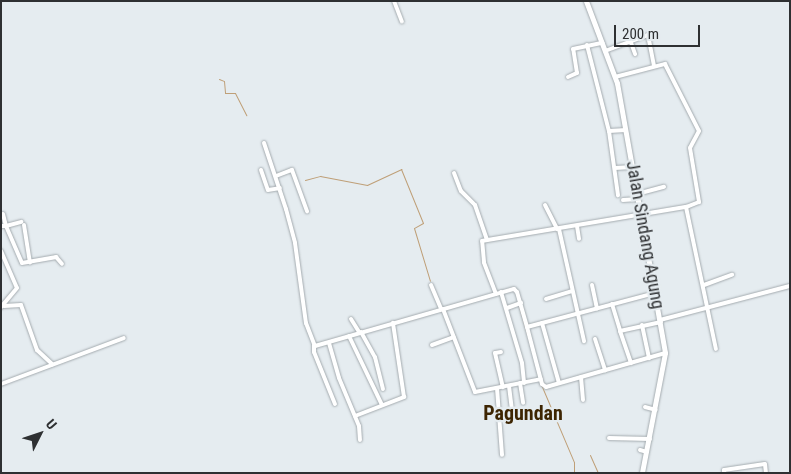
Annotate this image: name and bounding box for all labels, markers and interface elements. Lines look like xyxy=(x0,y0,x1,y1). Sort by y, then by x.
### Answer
scale bar xyxy=(616,15,702,47)
text: 200 m xyxy=(622,25,659,43)
street label: Jalan Sindang Agung xyxy=(621,159,669,311)
district label: Pagundan xyxy=(483,401,563,425)
north arrow xyxy=(15,409,65,459)
text: U xyxy=(43,416,60,432)

